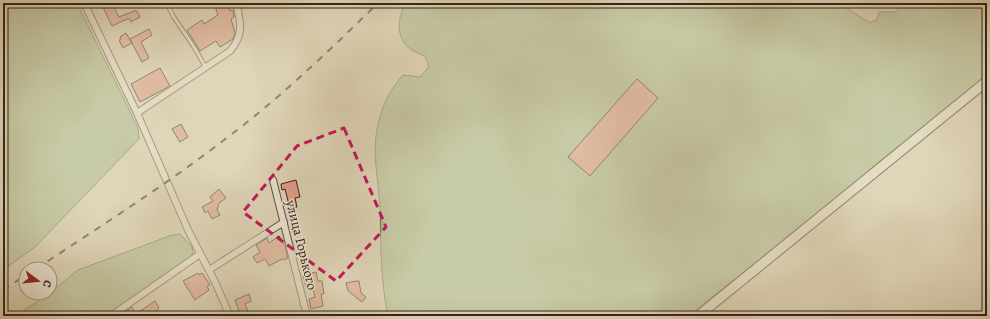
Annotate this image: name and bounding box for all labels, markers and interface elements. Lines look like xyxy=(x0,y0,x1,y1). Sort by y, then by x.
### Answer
street label: улица Горького xyxy=(281,197,322,292)
north arrow xyxy=(18,261,58,301)
text: С xyxy=(39,278,55,289)

